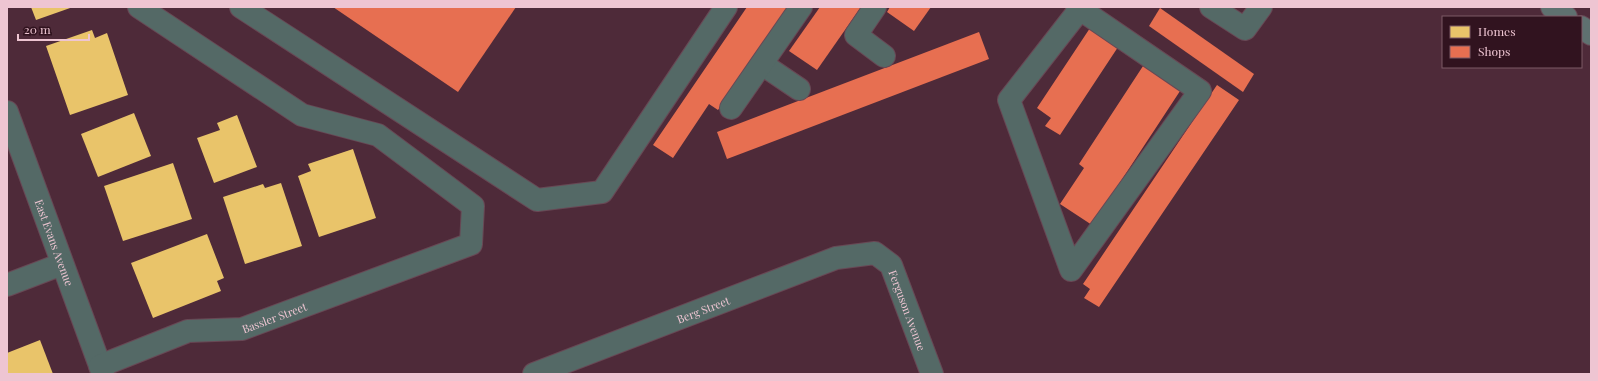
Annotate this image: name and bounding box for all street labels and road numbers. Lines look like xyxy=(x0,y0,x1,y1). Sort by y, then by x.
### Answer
street label: East Evans Avenue xyxy=(32,197,78,288)
street label: Ferguson Avenue xyxy=(886,268,930,353)
street label: Berg Street xyxy=(674,292,732,326)
street label: Bassler Street xyxy=(240,298,309,336)

